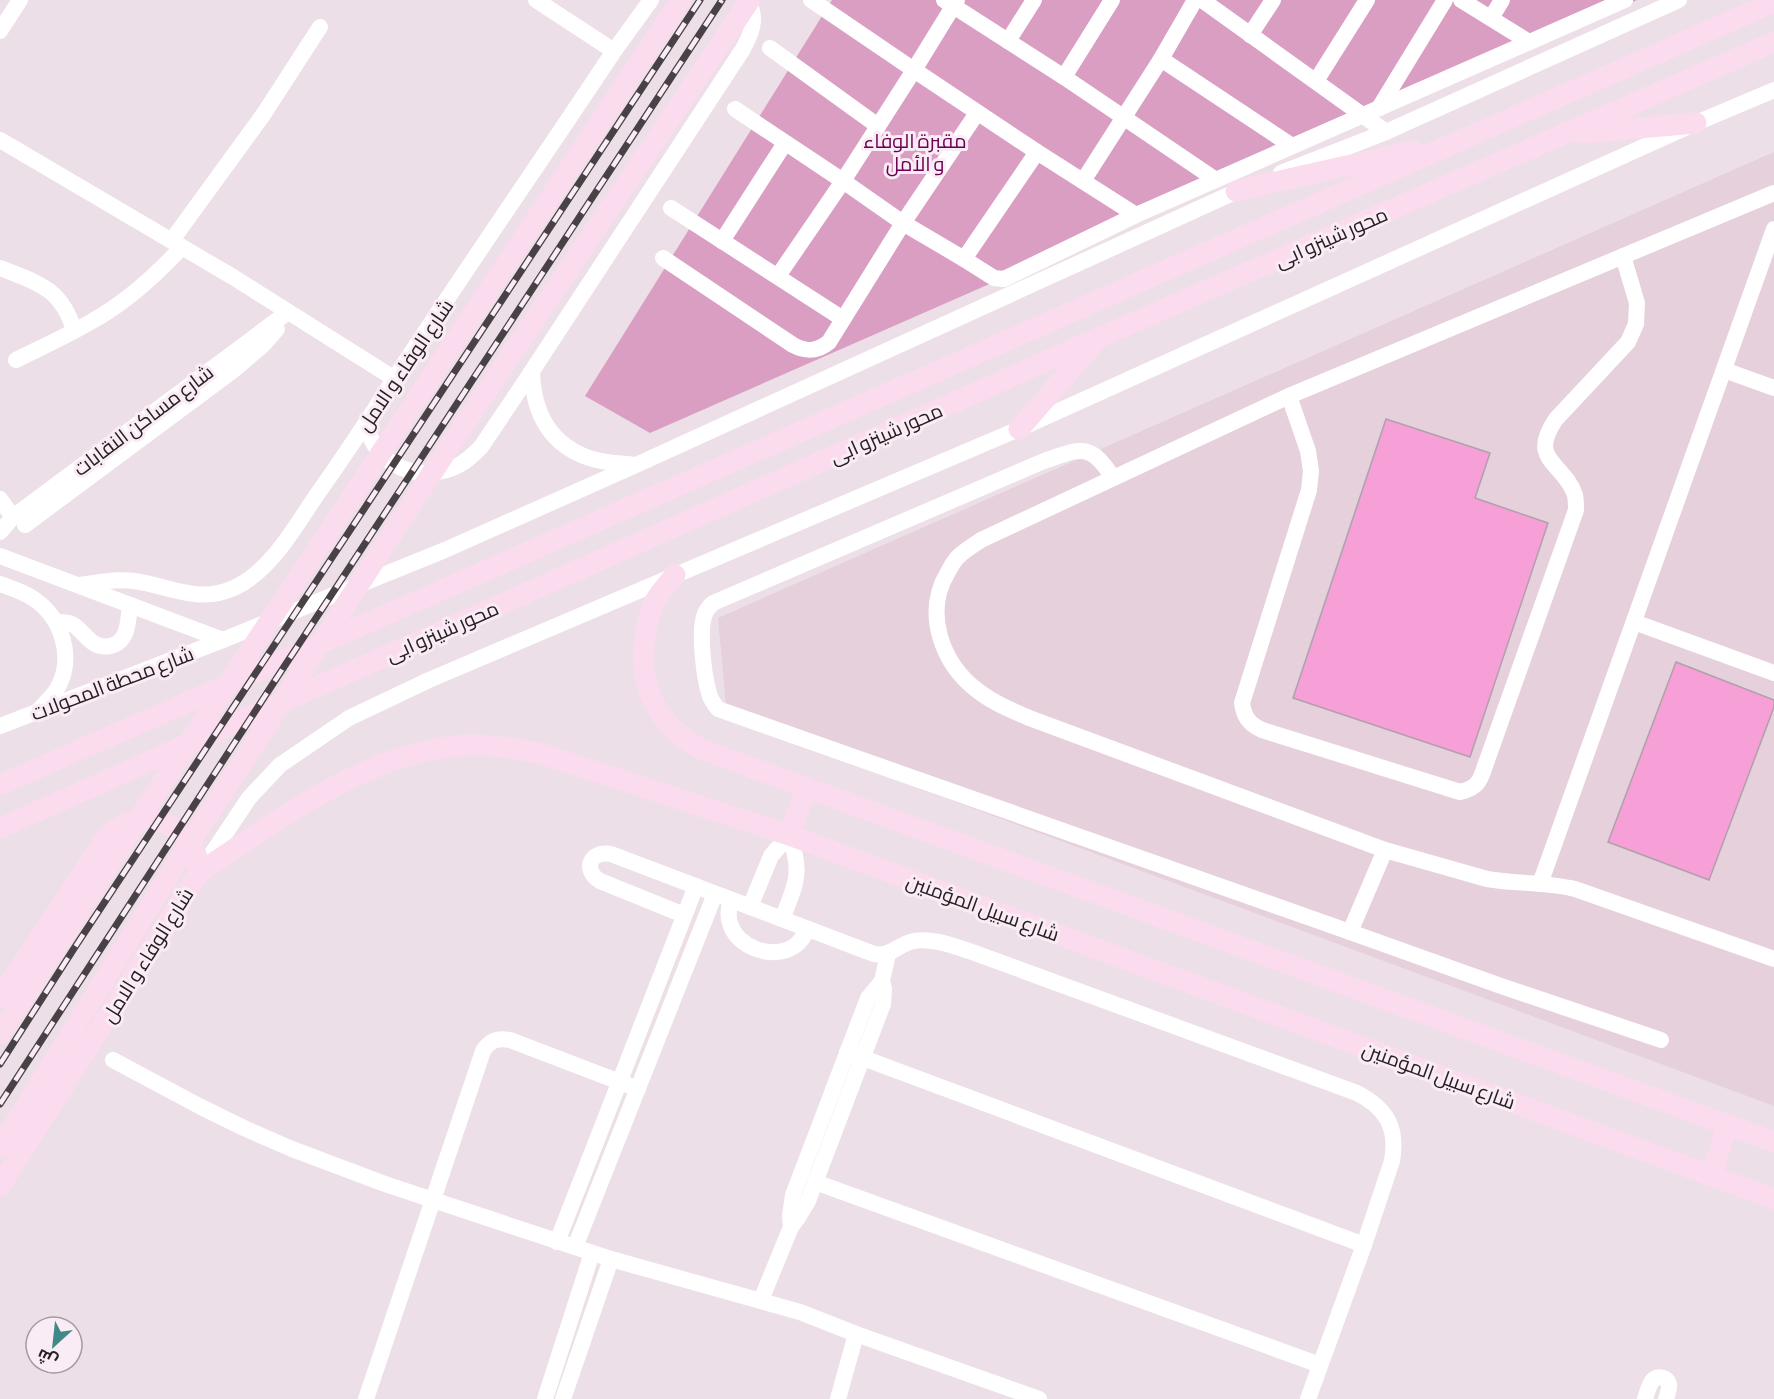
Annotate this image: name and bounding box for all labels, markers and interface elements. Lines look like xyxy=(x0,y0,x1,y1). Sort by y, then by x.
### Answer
park label: مقبرة الوفاء و الأمل xyxy=(863,129,967,177)
street label: محور شينزو ابى xyxy=(1271,202,1392,274)
street label: شارع الوفاء و الامل xyxy=(352,295,460,437)
street label: شارع مساكن النقابات xyxy=(69,360,219,482)
street label: محور شينزو ابى xyxy=(826,398,947,470)
street label: محور شينزو ابى xyxy=(382,596,503,668)
street label: شارع محطة المحولات xyxy=(27,641,198,727)
street label: شارع سبيل المؤمنين xyxy=(902,869,1063,948)
street label: شارع الوفاء و الامل xyxy=(96,883,200,1028)
street label: شارع سبيل المؤمنين xyxy=(1358,1037,1519,1116)
north arrow xyxy=(24,1315,84,1375)
text: ش xyxy=(34,1345,61,1371)

